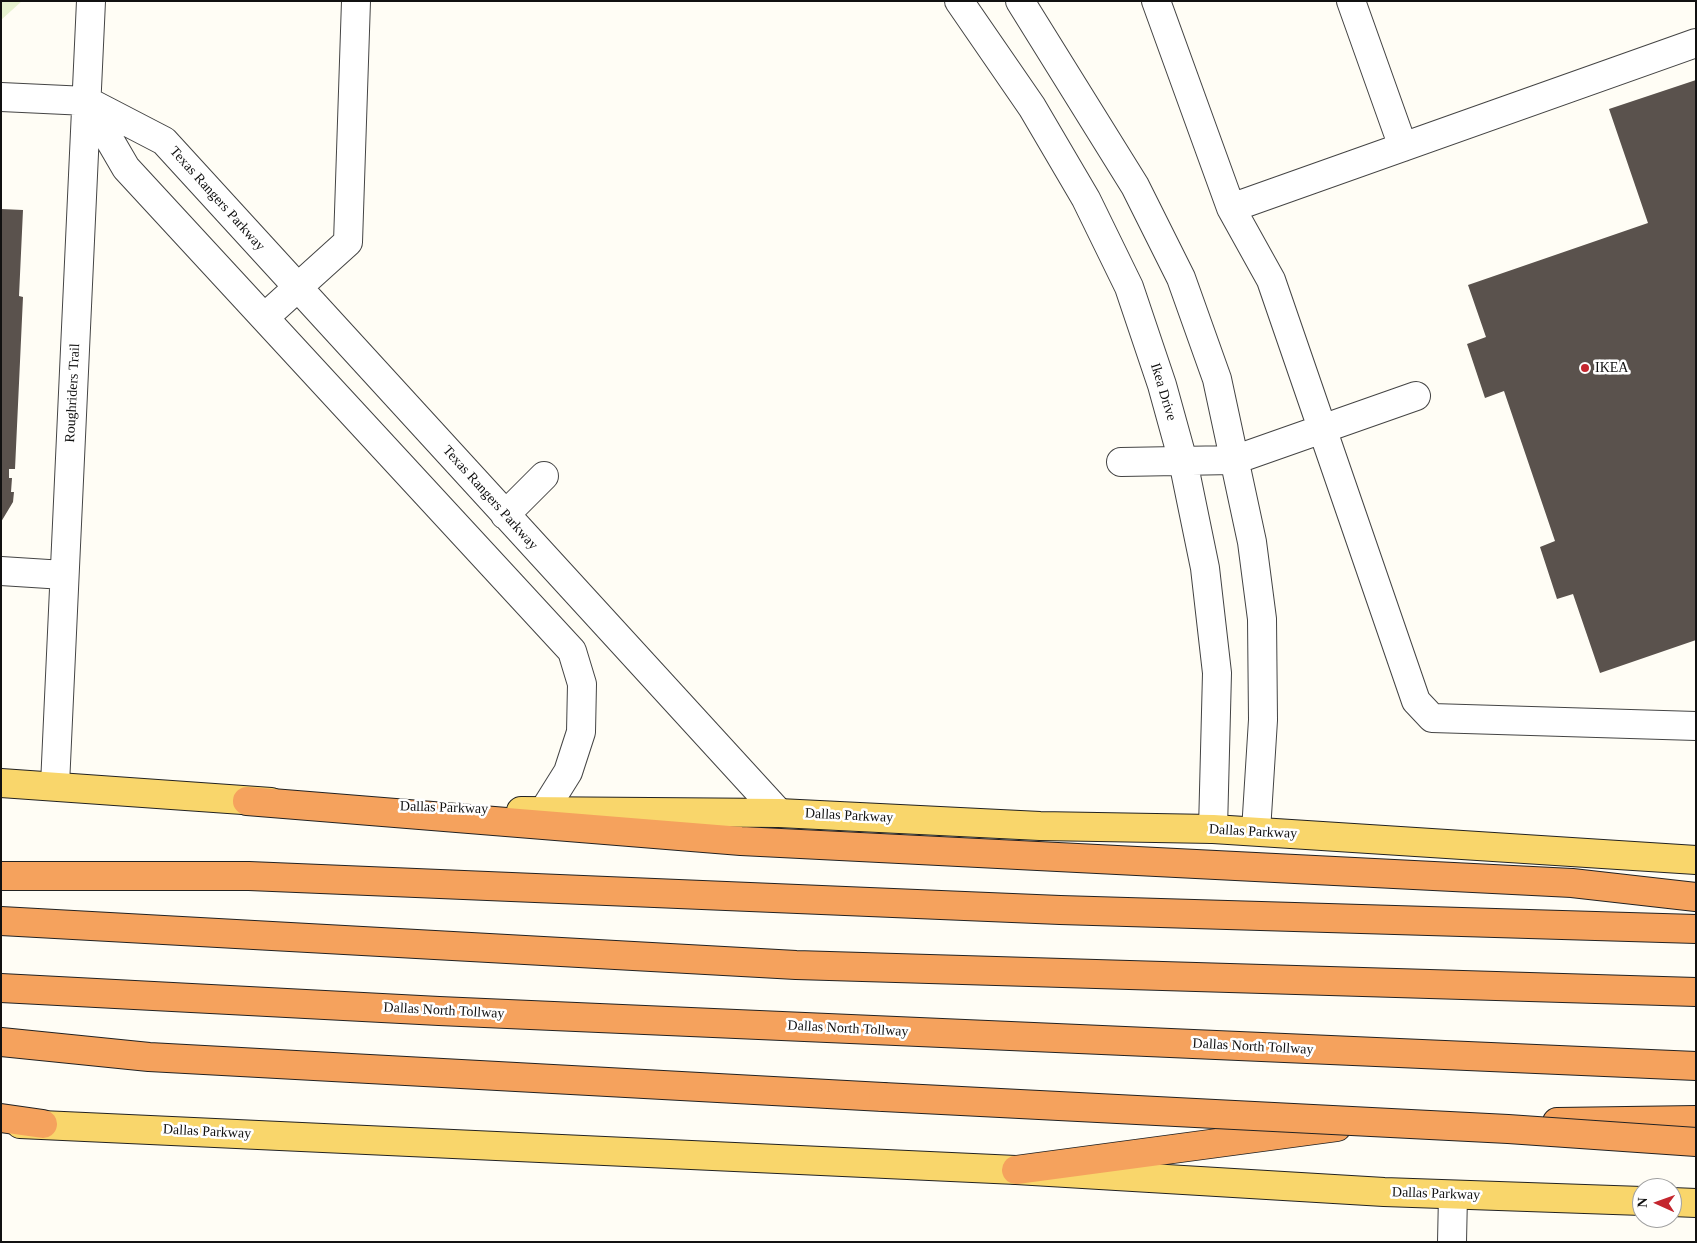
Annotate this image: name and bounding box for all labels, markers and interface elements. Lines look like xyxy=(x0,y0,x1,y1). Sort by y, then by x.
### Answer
street label: Texas Rangers Parkway xyxy=(166,143,268,255)
street label: Roughriders Trail xyxy=(62,343,84,443)
place label: IKEA xyxy=(1595,360,1628,376)
street label: Ikea Drive xyxy=(1146,361,1180,423)
marker: IKEA xyxy=(1579,362,1591,374)
street label: Texas Rangers Parkway xyxy=(439,442,541,554)
street label: Dallas Parkway xyxy=(400,798,488,818)
street label: Dallas Parkway xyxy=(804,805,894,827)
street label: Dallas Parkway xyxy=(1208,821,1298,843)
street label: Dallas North Tollway xyxy=(383,999,505,1023)
street label: Dallas North Tollway xyxy=(787,1017,909,1041)
street label: Dallas North Tollway xyxy=(1192,1035,1314,1059)
street label: Dallas Parkway xyxy=(162,1121,252,1143)
north arrow xyxy=(1632,1178,1682,1228)
street label: Dallas Parkway xyxy=(1392,1184,1480,1204)
text: N xyxy=(1635,1197,1650,1208)

